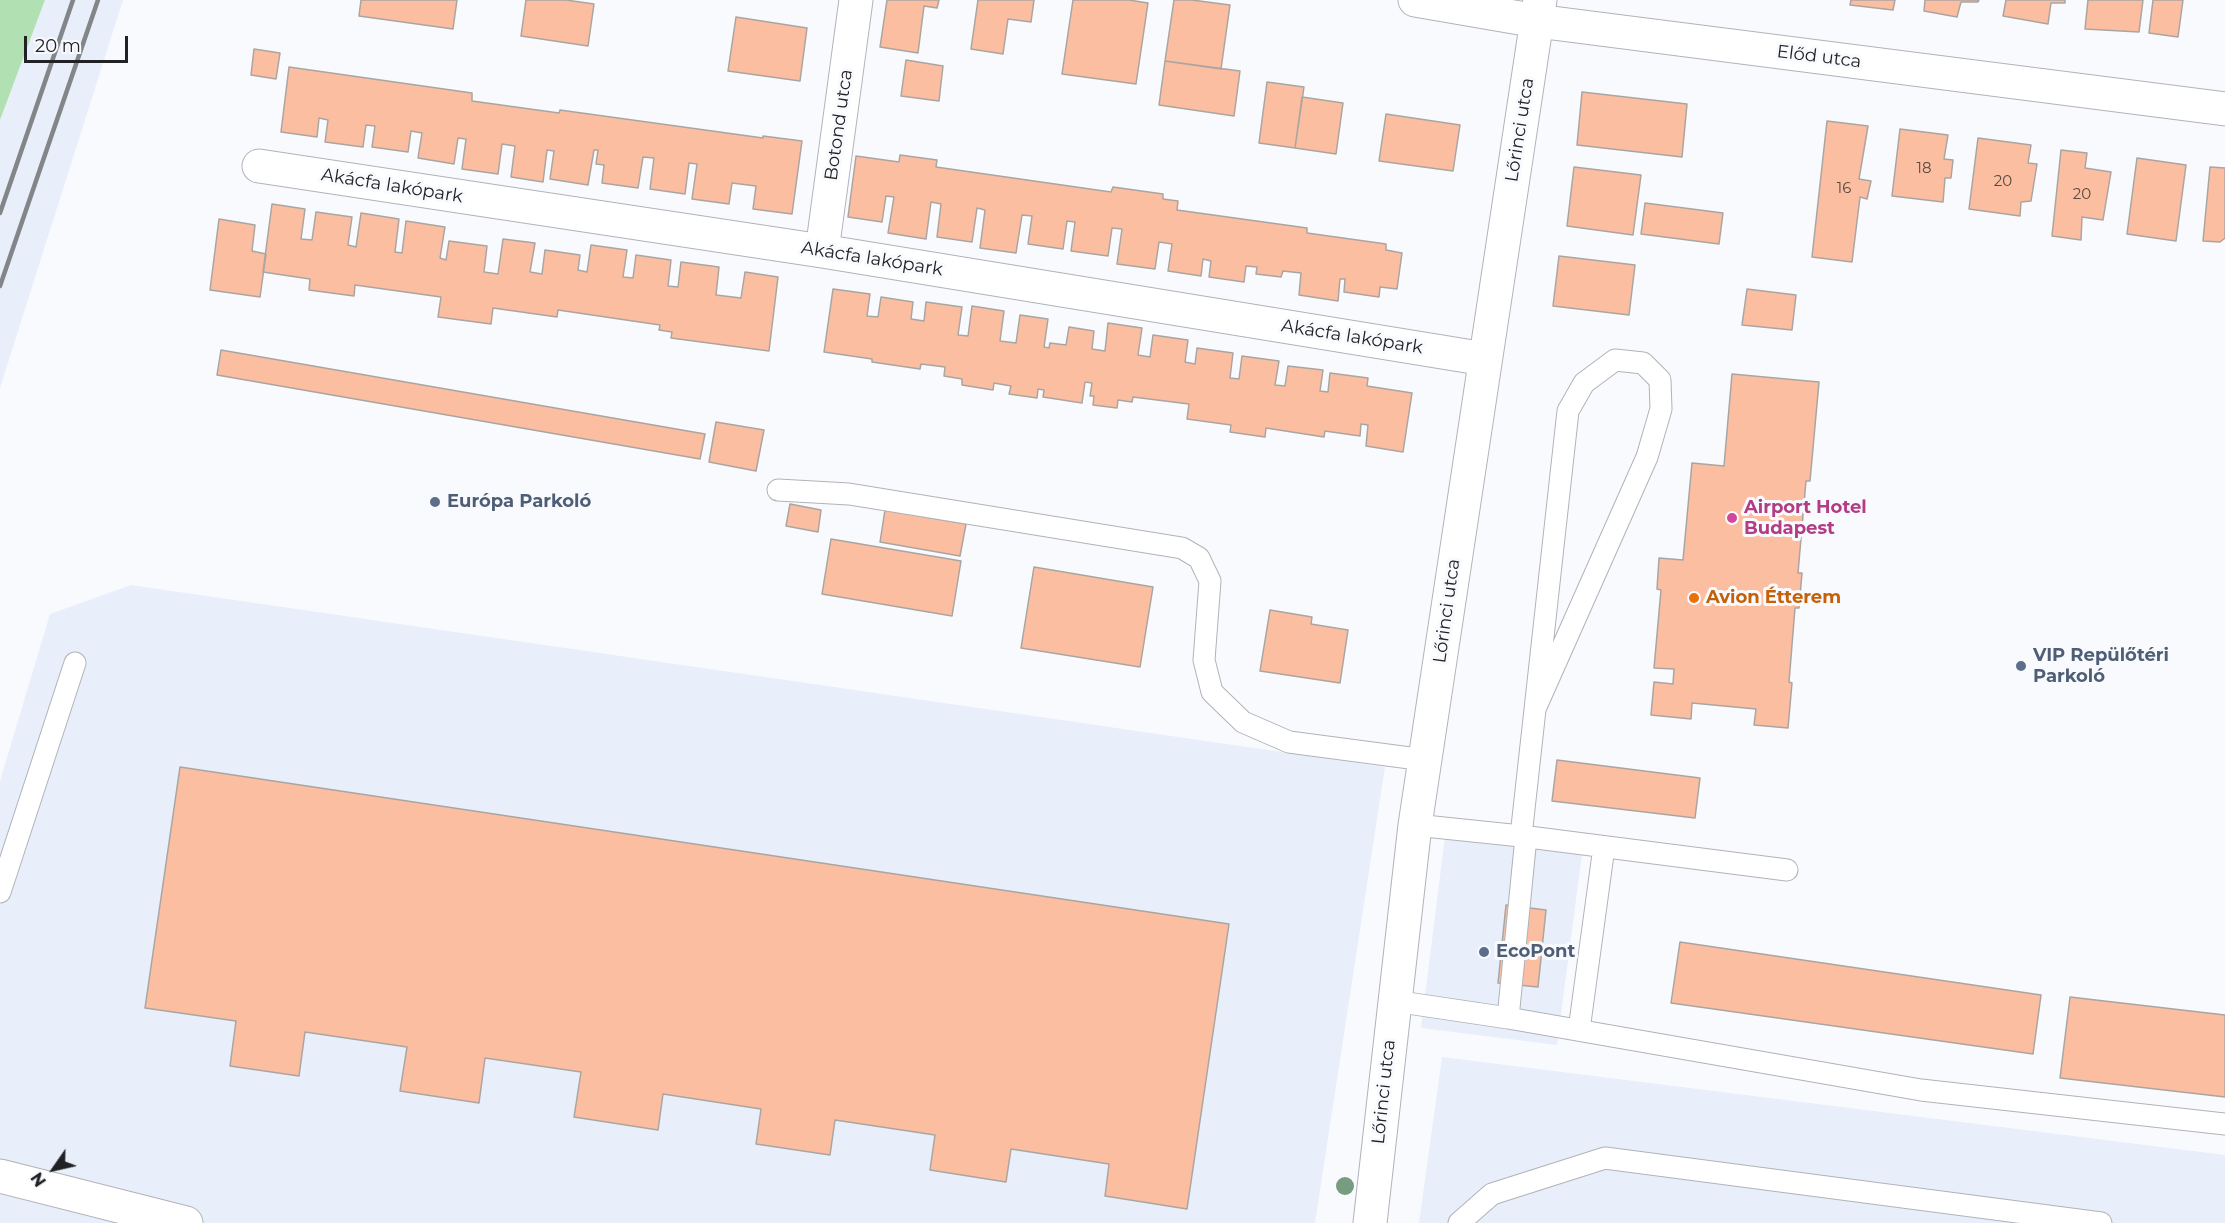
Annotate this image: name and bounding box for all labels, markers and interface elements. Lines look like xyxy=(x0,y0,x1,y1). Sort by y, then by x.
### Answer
scale bar xyxy=(27,24,130,62)
text: 20 m xyxy=(35,35,81,57)
street label: Előd utca xyxy=(1776,41,1862,73)
street label: Botond utca xyxy=(821,68,857,182)
street label: Lőrinci utca xyxy=(1501,76,1539,184)
house number: 18 xyxy=(1917,160,1931,178)
street label: Akácfa lakópark xyxy=(320,164,464,208)
house number: 20 xyxy=(1994,173,2012,191)
house number: 16 xyxy=(1837,180,1851,198)
house number: 20 xyxy=(2073,186,2091,204)
street label: Akácfa lakópark xyxy=(800,237,944,281)
street label: Akácfa lakópark xyxy=(1280,315,1424,359)
place label: Európa Parkoló xyxy=(447,491,591,513)
marker: Európa Parkoló xyxy=(428,495,442,509)
place label: Airport Hotel Budapest xyxy=(1744,497,1867,540)
marker: Airport Hotel Budapest xyxy=(1725,511,1739,525)
street label: Lőrinci utca xyxy=(1429,557,1465,665)
place label: Avion Étterem xyxy=(1706,587,1841,609)
marker: Avion Étterem xyxy=(1687,591,1701,605)
place label: VIP Repülőtéri Parkoló xyxy=(2033,645,2169,688)
marker: VIP Repülőtéri Parkoló xyxy=(2014,659,2028,673)
place label: EcoPont xyxy=(1496,941,1575,963)
marker: EcoPont xyxy=(1477,945,1491,959)
street label: Lőrinci utca xyxy=(1368,1039,1400,1145)
north arrow xyxy=(24,1139,84,1199)
text: N xyxy=(27,1169,50,1190)

